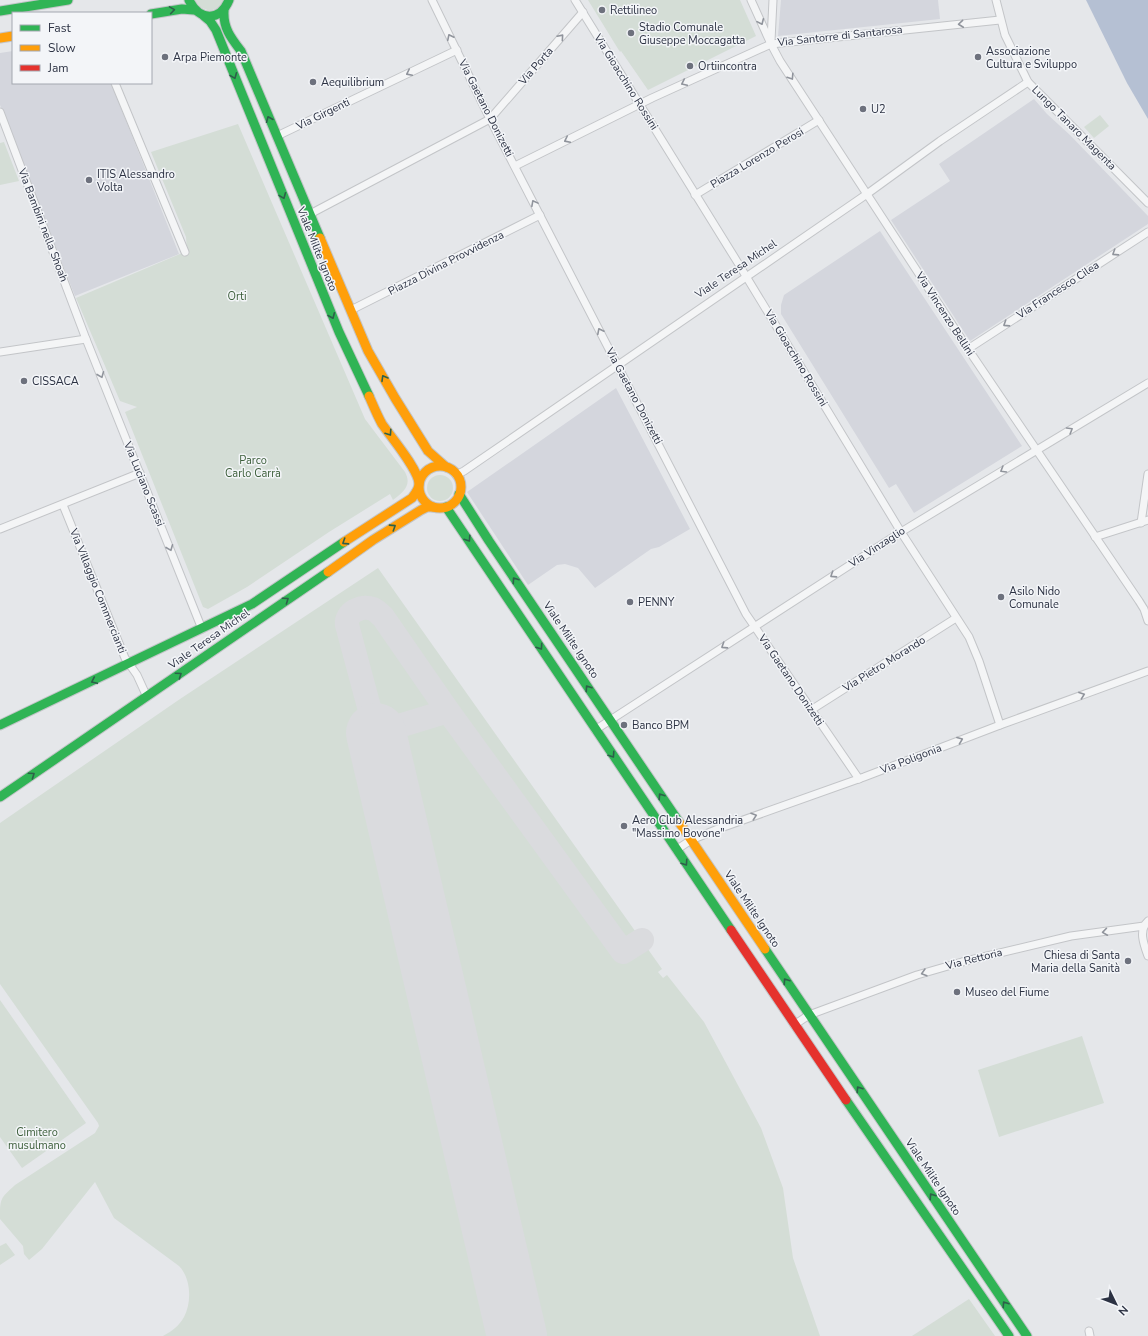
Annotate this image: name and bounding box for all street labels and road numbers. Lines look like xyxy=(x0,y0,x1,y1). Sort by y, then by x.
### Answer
street label: Via Santorre di Santarosa xyxy=(776,22,903,50)
street label: Via Gioacchino Rossini xyxy=(590,30,662,133)
street label: Via Porta xyxy=(515,44,557,89)
street label: Via Gaetano Donizetti xyxy=(454,56,517,159)
street label: Lungo Tanaro Magenta xyxy=(1029,83,1120,174)
street label: Via Girgenti xyxy=(293,95,352,134)
street label: Piazza Lorenzo Perosi xyxy=(708,124,806,192)
street label: Via Bambini nella Shoah xyxy=(14,165,72,284)
street label: Viale Milite Ignoto xyxy=(293,204,341,293)
street label: Piazza Divina Provvidenza xyxy=(385,227,507,299)
street label: Viale Teresa Michel xyxy=(691,236,780,302)
street label: Via Francesco Cilea xyxy=(1013,258,1102,323)
street label: Via Vincenzo Bellini xyxy=(912,268,978,359)
street label: Via Gioacchino Rossini xyxy=(761,306,831,409)
street label: Via Gaetano Donizetti xyxy=(602,344,666,447)
street label: Via Luciano Scassi xyxy=(120,438,168,529)
street label: Via Vinzaglio xyxy=(845,523,908,571)
street label: Via Villaggio Commercianti xyxy=(66,525,130,656)
street label: Viale Milite Ignoto xyxy=(539,598,602,681)
street label: Viale Teresa Michel xyxy=(165,605,253,673)
street label: Via Gaetano Donizetti xyxy=(754,630,827,729)
street label: Via Pietro Morando xyxy=(839,633,928,696)
street label: Via Poligonia xyxy=(877,740,944,778)
street label: Viale Milite Ignoto xyxy=(720,867,783,950)
street label: Via Rettoria xyxy=(943,945,1004,974)
street label: Viale Milite Ignoto xyxy=(901,1135,964,1218)

